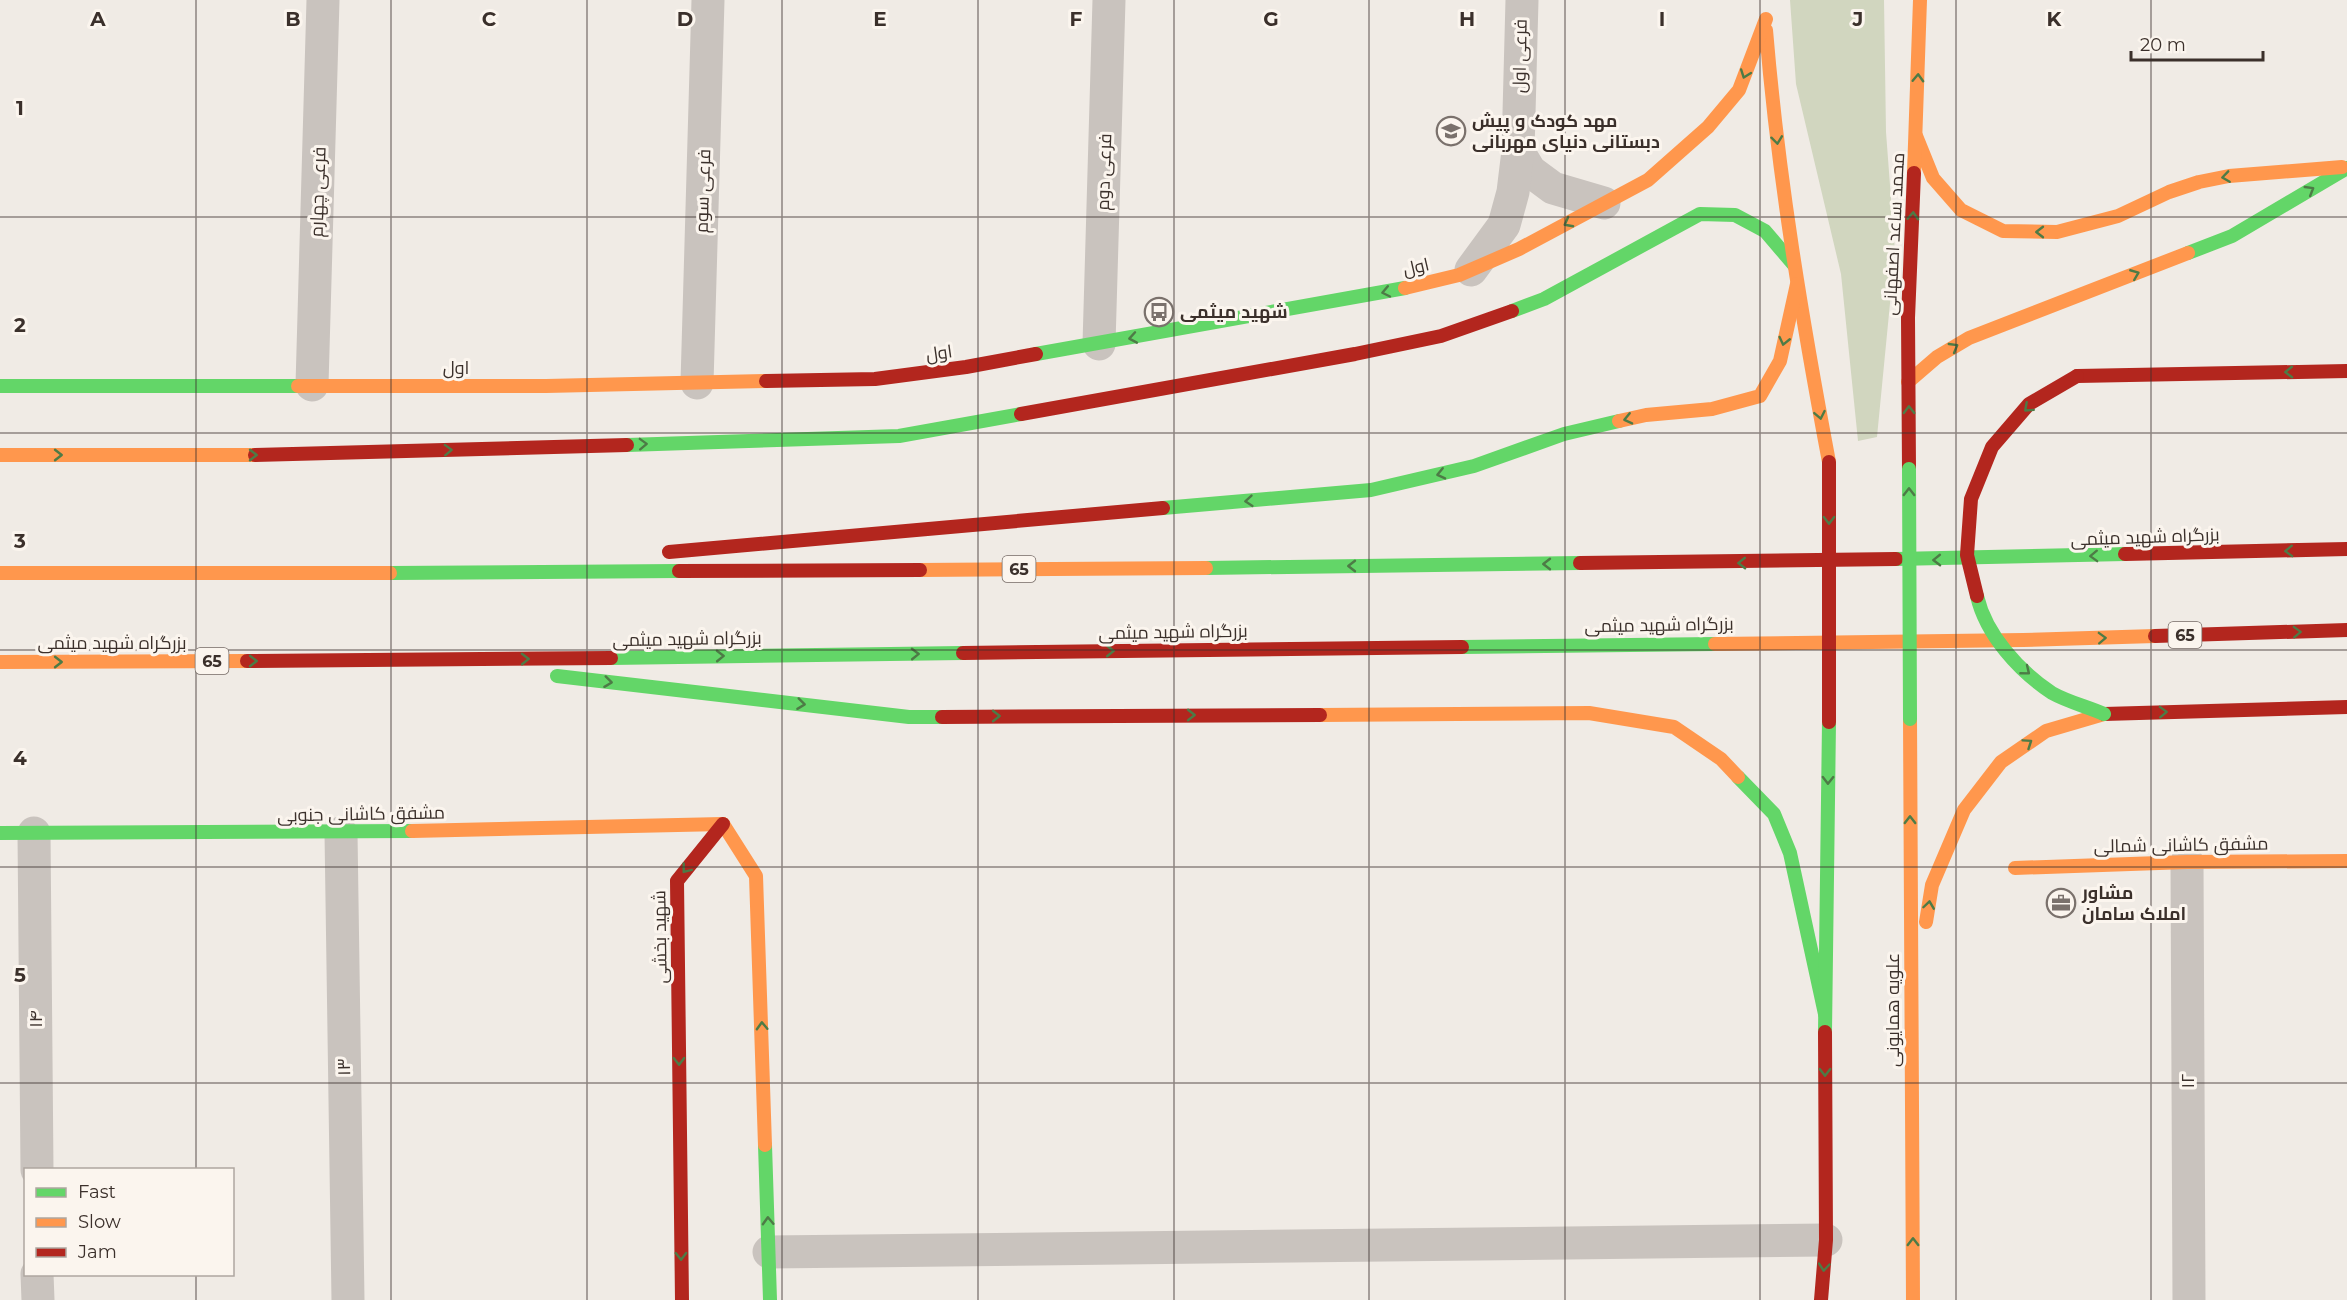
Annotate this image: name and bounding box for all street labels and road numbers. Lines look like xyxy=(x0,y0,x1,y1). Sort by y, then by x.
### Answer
street label: فرعی اول xyxy=(1508,19,1532,93)
street label: فرعی دوم xyxy=(1092,133,1117,211)
street label: فرعی چهارم xyxy=(305,146,332,238)
street label: فرعی سوم xyxy=(691,149,716,233)
street label: محمد ساعد اصفهانی xyxy=(1879,152,1909,316)
street label: اول xyxy=(1401,253,1431,281)
street label: اول xyxy=(924,340,954,366)
street label: اول xyxy=(443,357,469,379)
street label: بزرگراه شهید میثمی xyxy=(2070,523,2220,551)
road number: 65 xyxy=(1002,556,1036,582)
street label: بزرگراه شهید میثمی xyxy=(1584,613,1734,637)
street label: بزرگراه شهید میثمی xyxy=(1098,620,1248,644)
road number: 65 xyxy=(2168,622,2202,648)
street label: بزرگراه شهید میثمی xyxy=(612,627,762,651)
street label: بزرگراه شهید میثمی xyxy=(37,632,187,654)
road number: 65 xyxy=(196,648,228,674)
street label: مشفق کاشانی جنوبی xyxy=(277,802,445,827)
street label: مشفق کاشانی شمالی xyxy=(2093,832,2269,859)
street label: شهید بخشی xyxy=(648,890,672,984)
street label: علویه همایونی xyxy=(1882,953,1904,1067)
street label: ۱۴ xyxy=(25,1010,47,1028)
street label: ۱۳ xyxy=(333,1058,355,1076)
street label: ۱۲ xyxy=(2177,1073,2199,1089)

